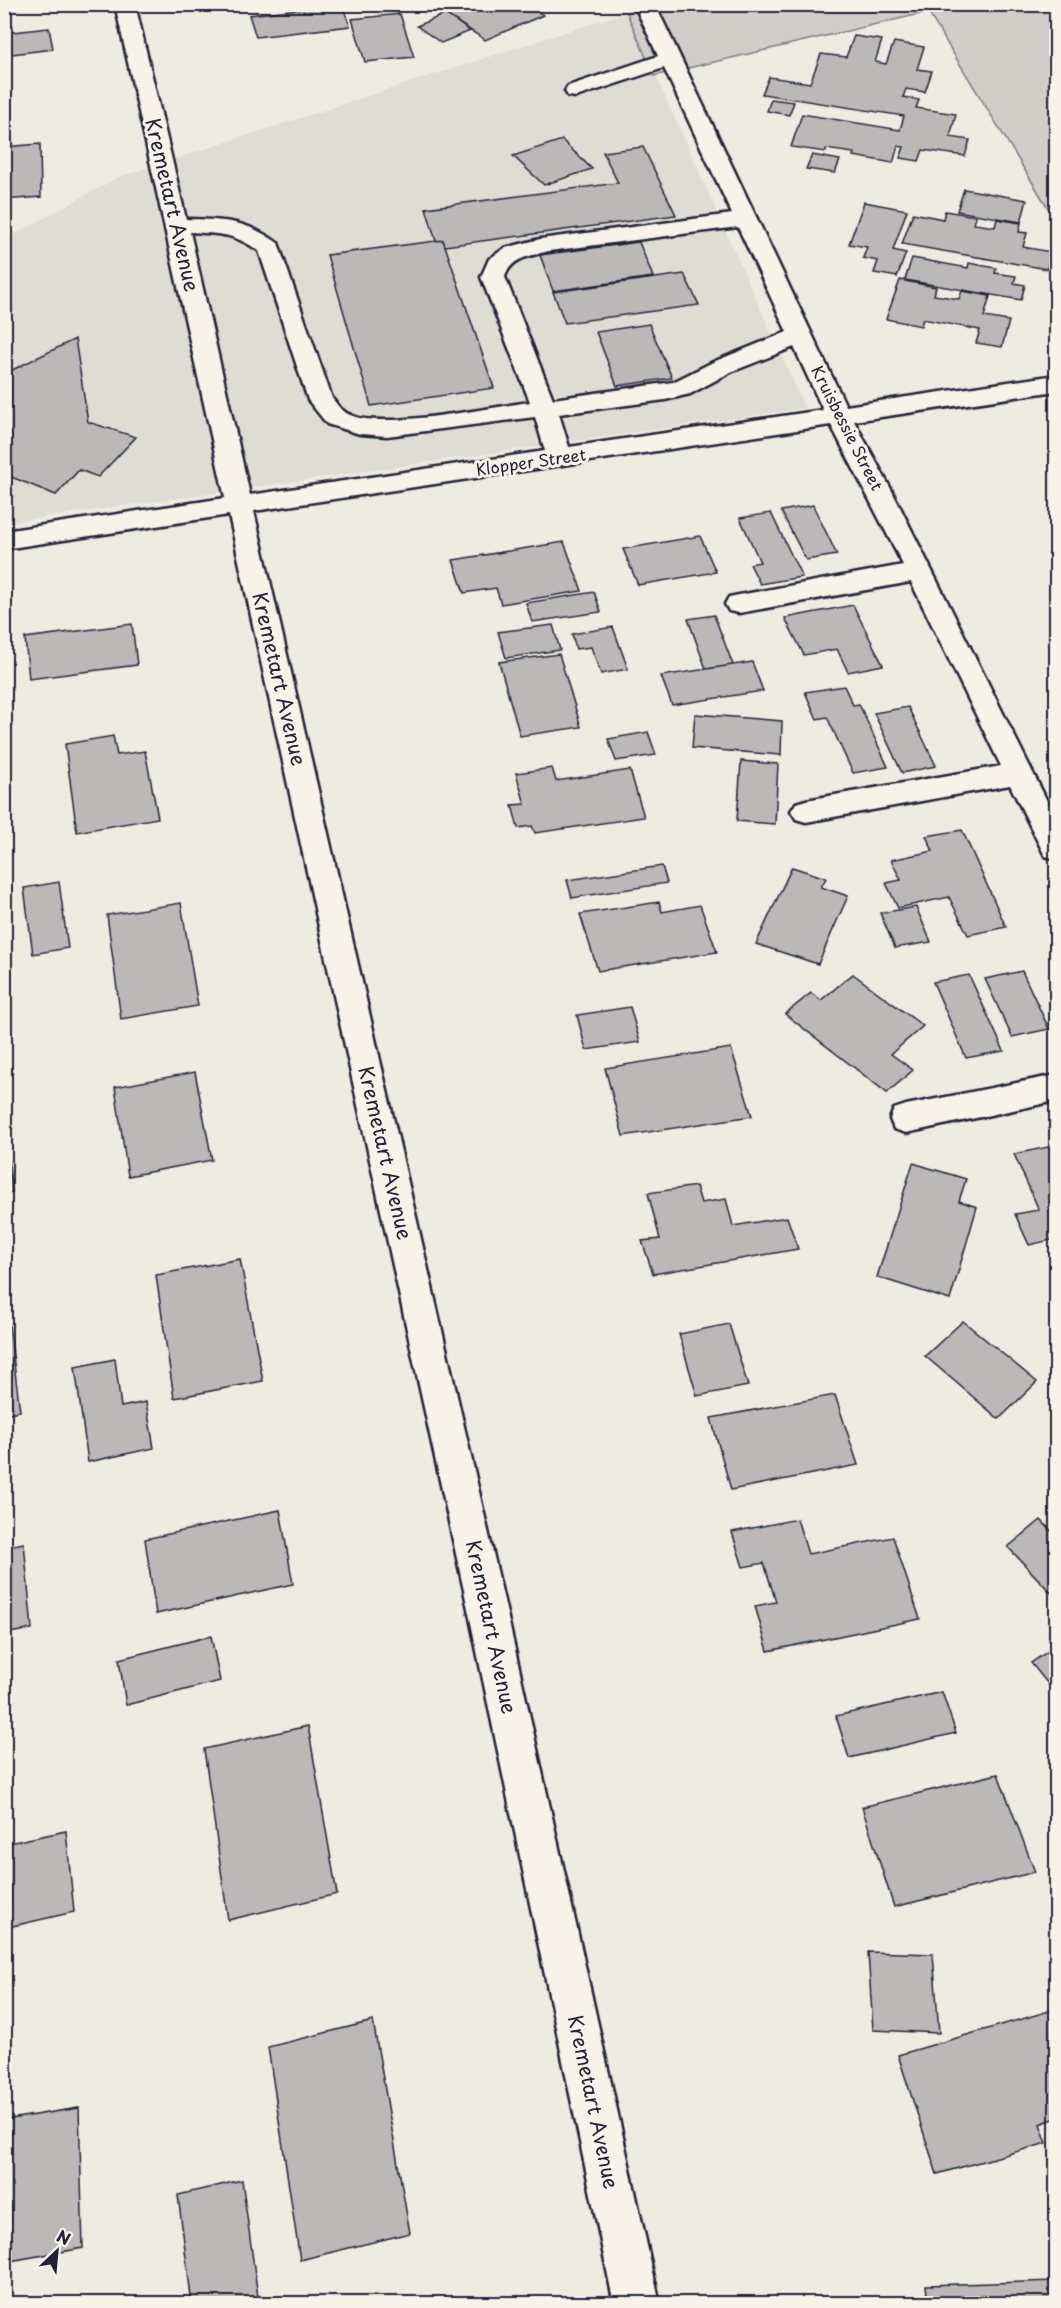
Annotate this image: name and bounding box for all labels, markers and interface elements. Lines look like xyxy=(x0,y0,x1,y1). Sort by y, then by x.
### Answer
street label: Kremetart Avenue xyxy=(138,115,208,294)
street label: Kruisbessie Street xyxy=(806,361,890,495)
street label: Klopper Street xyxy=(474,441,588,481)
street label: Kremetart Avenue xyxy=(245,589,315,768)
street label: Kremetart Avenue xyxy=(351,1063,421,1242)
street label: Kremetart Avenue xyxy=(459,1537,525,1717)
street label: Kremetart Avenue xyxy=(561,2012,627,2192)
north arrow xyxy=(27,2221,87,2281)
text: N xyxy=(53,2223,75,2250)

